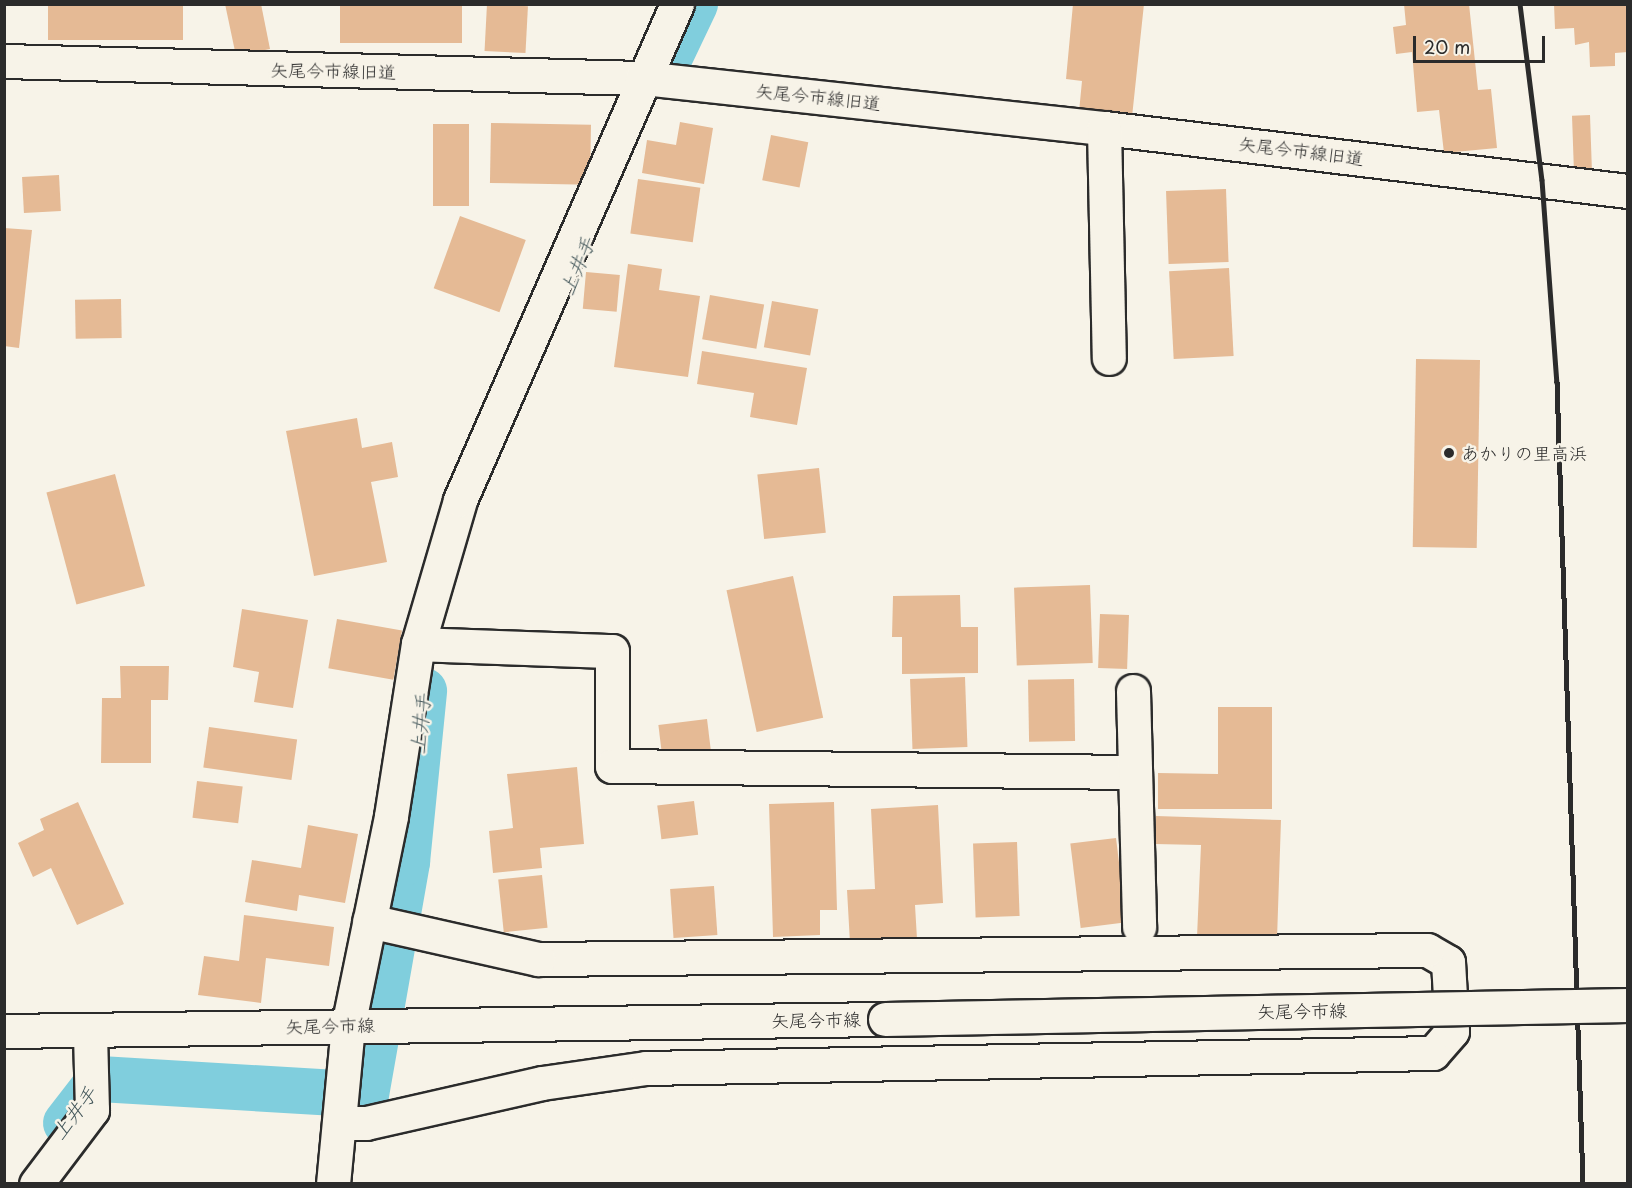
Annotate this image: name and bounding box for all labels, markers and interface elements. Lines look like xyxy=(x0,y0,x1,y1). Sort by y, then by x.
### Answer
scale bar xyxy=(1416,24,1548,62)
text: 20 m xyxy=(1424,33,1470,60)
street label: 矢尾今市線旧道 xyxy=(270,59,396,83)
street label: 矢尾今市線旧道 xyxy=(754,80,882,114)
street label: 矢尾今市線旧道 xyxy=(1237,133,1365,169)
water label: 上井手 xyxy=(554,234,600,298)
place label: あかりの里高浜 xyxy=(1461,442,1587,464)
marker: あかりの里高浜 xyxy=(1442,446,1456,460)
water label: 上井手 xyxy=(405,693,435,755)
street label: 矢尾今市線 xyxy=(1257,999,1347,1023)
street label: 矢尾今市線 xyxy=(771,1008,861,1032)
street label: 矢尾今市線 xyxy=(285,1014,375,1038)
water label: 上井手 xyxy=(46,1082,102,1144)

